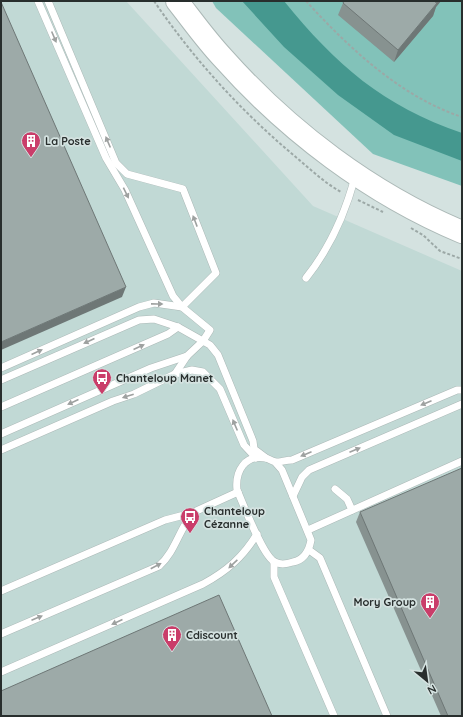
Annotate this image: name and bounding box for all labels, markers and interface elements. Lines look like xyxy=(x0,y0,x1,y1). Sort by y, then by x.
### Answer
one-way arrow xyxy=(51,31,57,43)
building icon: La Poste xyxy=(20,130,42,158)
place label: La Poste xyxy=(45,134,91,148)
one-way arrow xyxy=(104,136,110,148)
one-way arrow xyxy=(123,187,129,198)
one-way arrow xyxy=(192,215,198,227)
one-way arrow xyxy=(150,301,163,307)
one-way arrow xyxy=(84,338,95,344)
one-way arrow xyxy=(134,343,146,349)
one-way arrow xyxy=(31,349,43,355)
bus stop icon: Chanteloup Manet xyxy=(91,367,113,395)
place label: Chanteloup Manet xyxy=(116,371,213,385)
one-way arrow xyxy=(122,393,134,399)
one-way arrow xyxy=(67,399,79,405)
one-way arrow xyxy=(419,401,431,407)
one-way arrow xyxy=(232,419,238,431)
one-way arrow xyxy=(349,447,361,453)
one-way arrow xyxy=(299,451,311,457)
place label: Chanteloup Cézanne xyxy=(204,504,265,531)
bus stop icon: Chanteloup Cézanne xyxy=(179,506,201,534)
one-way arrow xyxy=(228,559,238,569)
one-way arrow xyxy=(150,563,162,570)
building icon: Mory Group xyxy=(419,591,441,619)
place label: Mory Group xyxy=(353,595,416,609)
one-way arrow xyxy=(31,615,42,621)
one-way arrow xyxy=(112,619,123,625)
building icon: Cdiscount xyxy=(161,624,183,652)
place label: Cdiscount xyxy=(186,628,238,642)
north arrow xyxy=(407,661,447,701)
text: N xyxy=(425,682,439,698)

